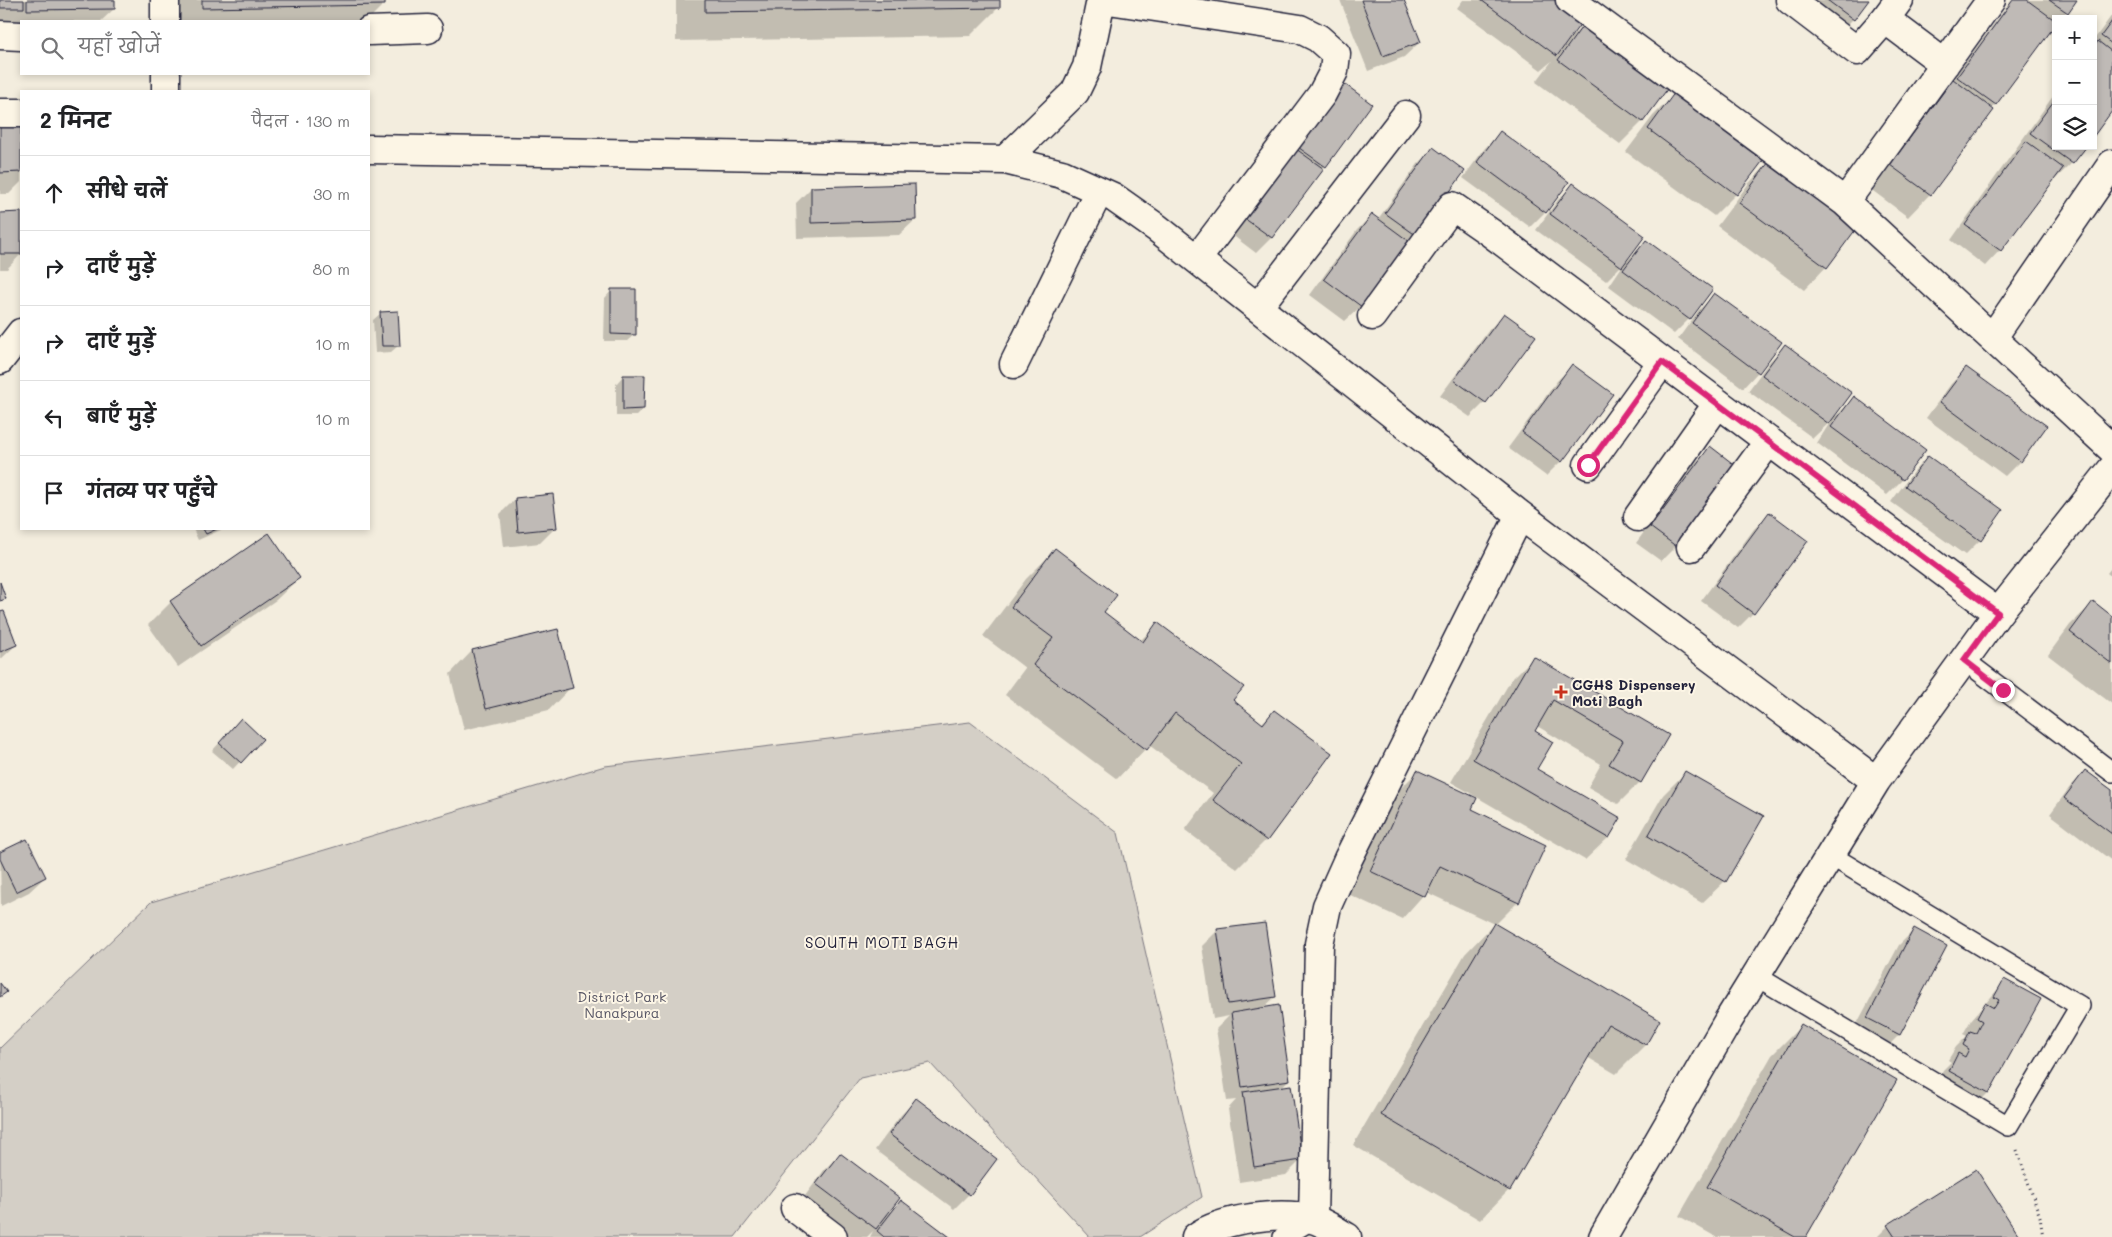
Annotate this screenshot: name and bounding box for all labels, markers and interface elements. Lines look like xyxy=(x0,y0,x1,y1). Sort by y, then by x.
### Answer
map controls xyxy=(2052,15,2097,150)
button: + xyxy=(2052,15,2097,60)
search box xyxy=(20,20,370,75)
text: यहाँ खोजें xyxy=(78,33,161,58)
icon: search xyxy=(38,34,66,62)
button: − xyxy=(2052,60,2097,105)
button: layers xyxy=(2052,105,2097,150)
text: 2 मिनट xyxy=(40,106,110,133)
text: पैदल · 130 m xyxy=(252,110,350,131)
text: सीधे चलें xyxy=(87,178,167,203)
icon: ahead xyxy=(40,179,68,207)
text: 30 m xyxy=(313,183,350,204)
text: दाएँ मुड़ें xyxy=(87,253,155,278)
icon: right xyxy=(40,254,68,282)
text: 80 m xyxy=(313,258,350,279)
text: दाएँ मुड़ें xyxy=(87,328,155,353)
icon: right xyxy=(40,329,68,357)
text: 10 m xyxy=(315,333,350,354)
text: बाएँ मुड़ें xyxy=(87,403,156,428)
icon: left xyxy=(40,404,68,432)
text: 10 m xyxy=(315,408,350,429)
route start xyxy=(1577,454,1600,477)
text: गंतव्य पर पहुँचे xyxy=(87,478,216,503)
icon: arrive xyxy=(40,479,68,507)
place label: CGHS Dispensery Moti Bagh xyxy=(1572,675,1696,710)
route end xyxy=(1992,679,2015,702)
marker: CGHS Dispensery Moti Bagh xyxy=(1554,685,1568,699)
district label: SOUTH MOTI BAGH xyxy=(805,932,959,952)
park label: District Park Nanakpura xyxy=(578,987,666,1022)

